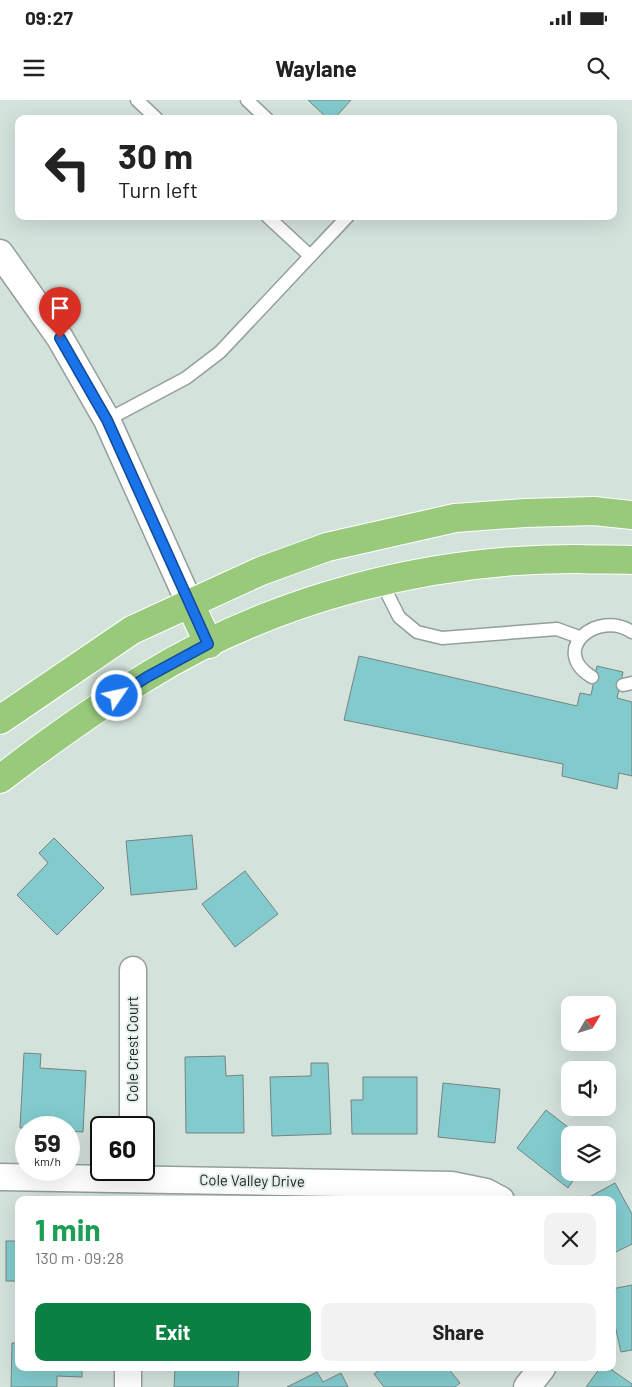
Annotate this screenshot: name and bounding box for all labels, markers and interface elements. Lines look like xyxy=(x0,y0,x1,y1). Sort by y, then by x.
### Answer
text: 09:27 xyxy=(25,6,73,29)
icon: menu xyxy=(20,54,48,82)
icon: search xyxy=(584,54,612,82)
text: Waylane xyxy=(275,55,357,81)
text: 30 m xyxy=(118,134,193,176)
icon: left xyxy=(35,135,100,200)
text: Turn left xyxy=(118,176,198,202)
pin xyxy=(39,287,81,338)
icon: arrive xyxy=(46,294,74,322)
position arrow xyxy=(90,669,142,721)
street label: Cole Crest Court xyxy=(123,996,141,1102)
north arrow xyxy=(561,996,616,1051)
map controls xyxy=(561,996,616,1181)
button: sound xyxy=(561,1061,616,1116)
speed limit sign: 60 xyxy=(90,1116,155,1181)
button: layers xyxy=(561,1126,616,1181)
text: 59 xyxy=(34,1127,61,1157)
text: km/h xyxy=(34,1154,61,1168)
street label: Cole Valley Drive xyxy=(199,1170,305,1190)
text: 1 min xyxy=(35,1211,101,1247)
button: close xyxy=(544,1213,596,1265)
text: 130 m · 09:28 xyxy=(35,1248,124,1267)
button: Exit xyxy=(35,1303,311,1361)
button: Share xyxy=(321,1303,596,1361)

